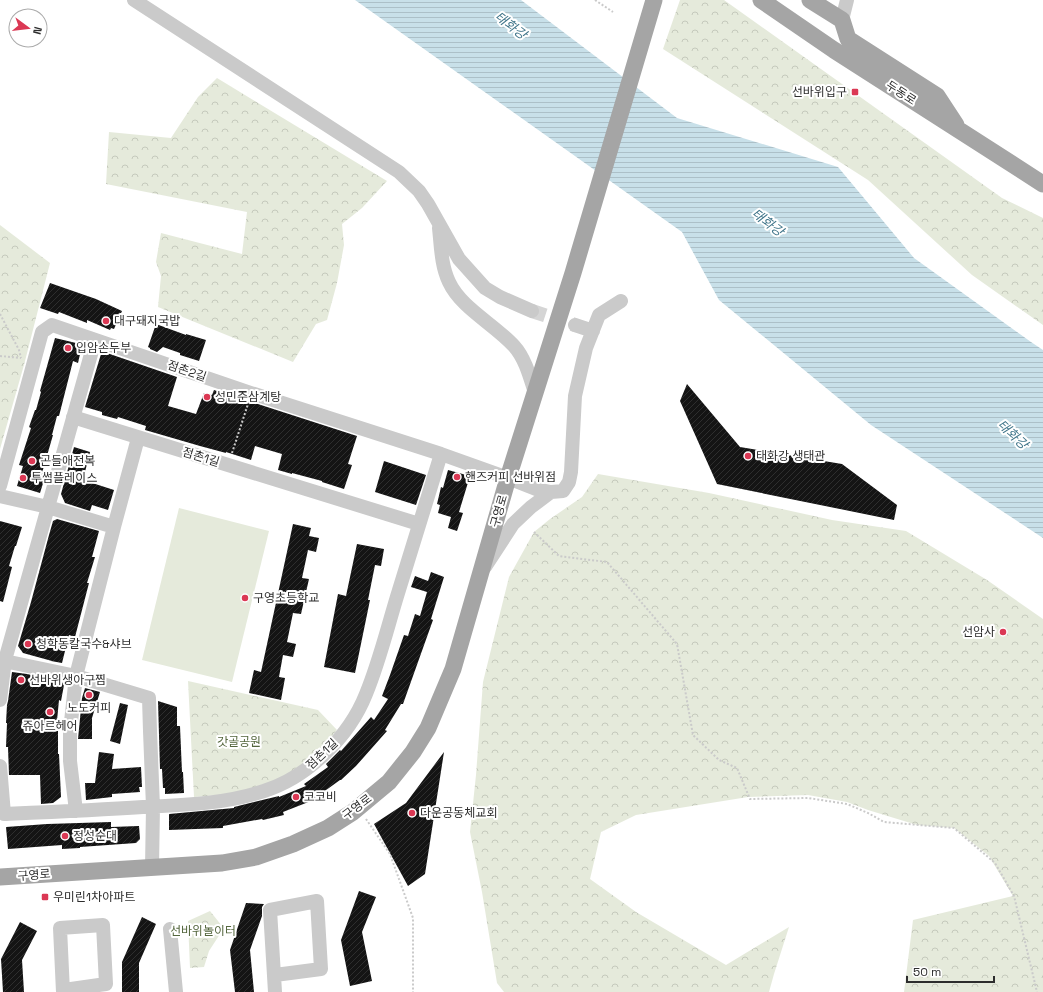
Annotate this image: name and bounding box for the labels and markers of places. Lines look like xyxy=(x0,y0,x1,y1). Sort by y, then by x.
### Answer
place label: 선바위입구 xyxy=(792,84,847,100)
marker: 선바위입구 xyxy=(850,87,860,97)
place label: 대구돼지국밥 xyxy=(114,313,180,329)
marker: 대구돼지국밥 xyxy=(101,316,111,326)
place label: 입암손두부 xyxy=(76,340,131,356)
marker: 입암손두부 xyxy=(63,343,73,353)
place label: 성민준삼계탕 xyxy=(215,389,281,405)
marker: 성민준삼계탕 xyxy=(202,392,212,402)
place label: 태화강 생태관 xyxy=(756,448,825,464)
marker: 태화강 생태관 xyxy=(743,451,753,461)
place label: 곤들애전복 xyxy=(40,453,95,469)
marker: 곤들애전복 xyxy=(27,456,37,466)
place label: 핸즈커피 선바위점 xyxy=(465,469,556,485)
place label: 투썸플레이스 xyxy=(31,470,97,486)
marker: 핸즈커피 선바위점 xyxy=(452,472,462,482)
marker: 투썸플레이스 xyxy=(18,473,28,483)
place label: 구영초등학교 xyxy=(253,590,319,606)
marker: 구영초등학교 xyxy=(240,593,250,603)
place label: 선암사 xyxy=(962,624,995,640)
marker: 선암사 xyxy=(998,627,1008,637)
place label: 청학동칼국수&샤브 xyxy=(36,636,132,652)
marker: 청학동칼국수&샤브 xyxy=(23,639,33,649)
place label: 선바위생아구찜 xyxy=(29,672,106,688)
marker: 선바위생아구찜 xyxy=(16,675,26,685)
marker: 노도커피 xyxy=(84,690,94,700)
place label: 노도커피 xyxy=(67,700,111,716)
marker: 쥬아르헤어 xyxy=(45,707,55,717)
place label: 쥬아르헤어 xyxy=(22,718,78,734)
place label: 코코비 xyxy=(304,789,337,805)
marker: 코코비 xyxy=(291,792,301,802)
place label: 다운공동체교회 xyxy=(420,805,497,821)
marker: 다운공동체교회 xyxy=(407,808,417,818)
place label: 정성순대 xyxy=(73,828,117,844)
marker: 정성순대 xyxy=(60,831,70,841)
place label: 우미린1차아파트 xyxy=(53,889,135,905)
marker: 우미린1차아파트 xyxy=(40,892,50,902)

